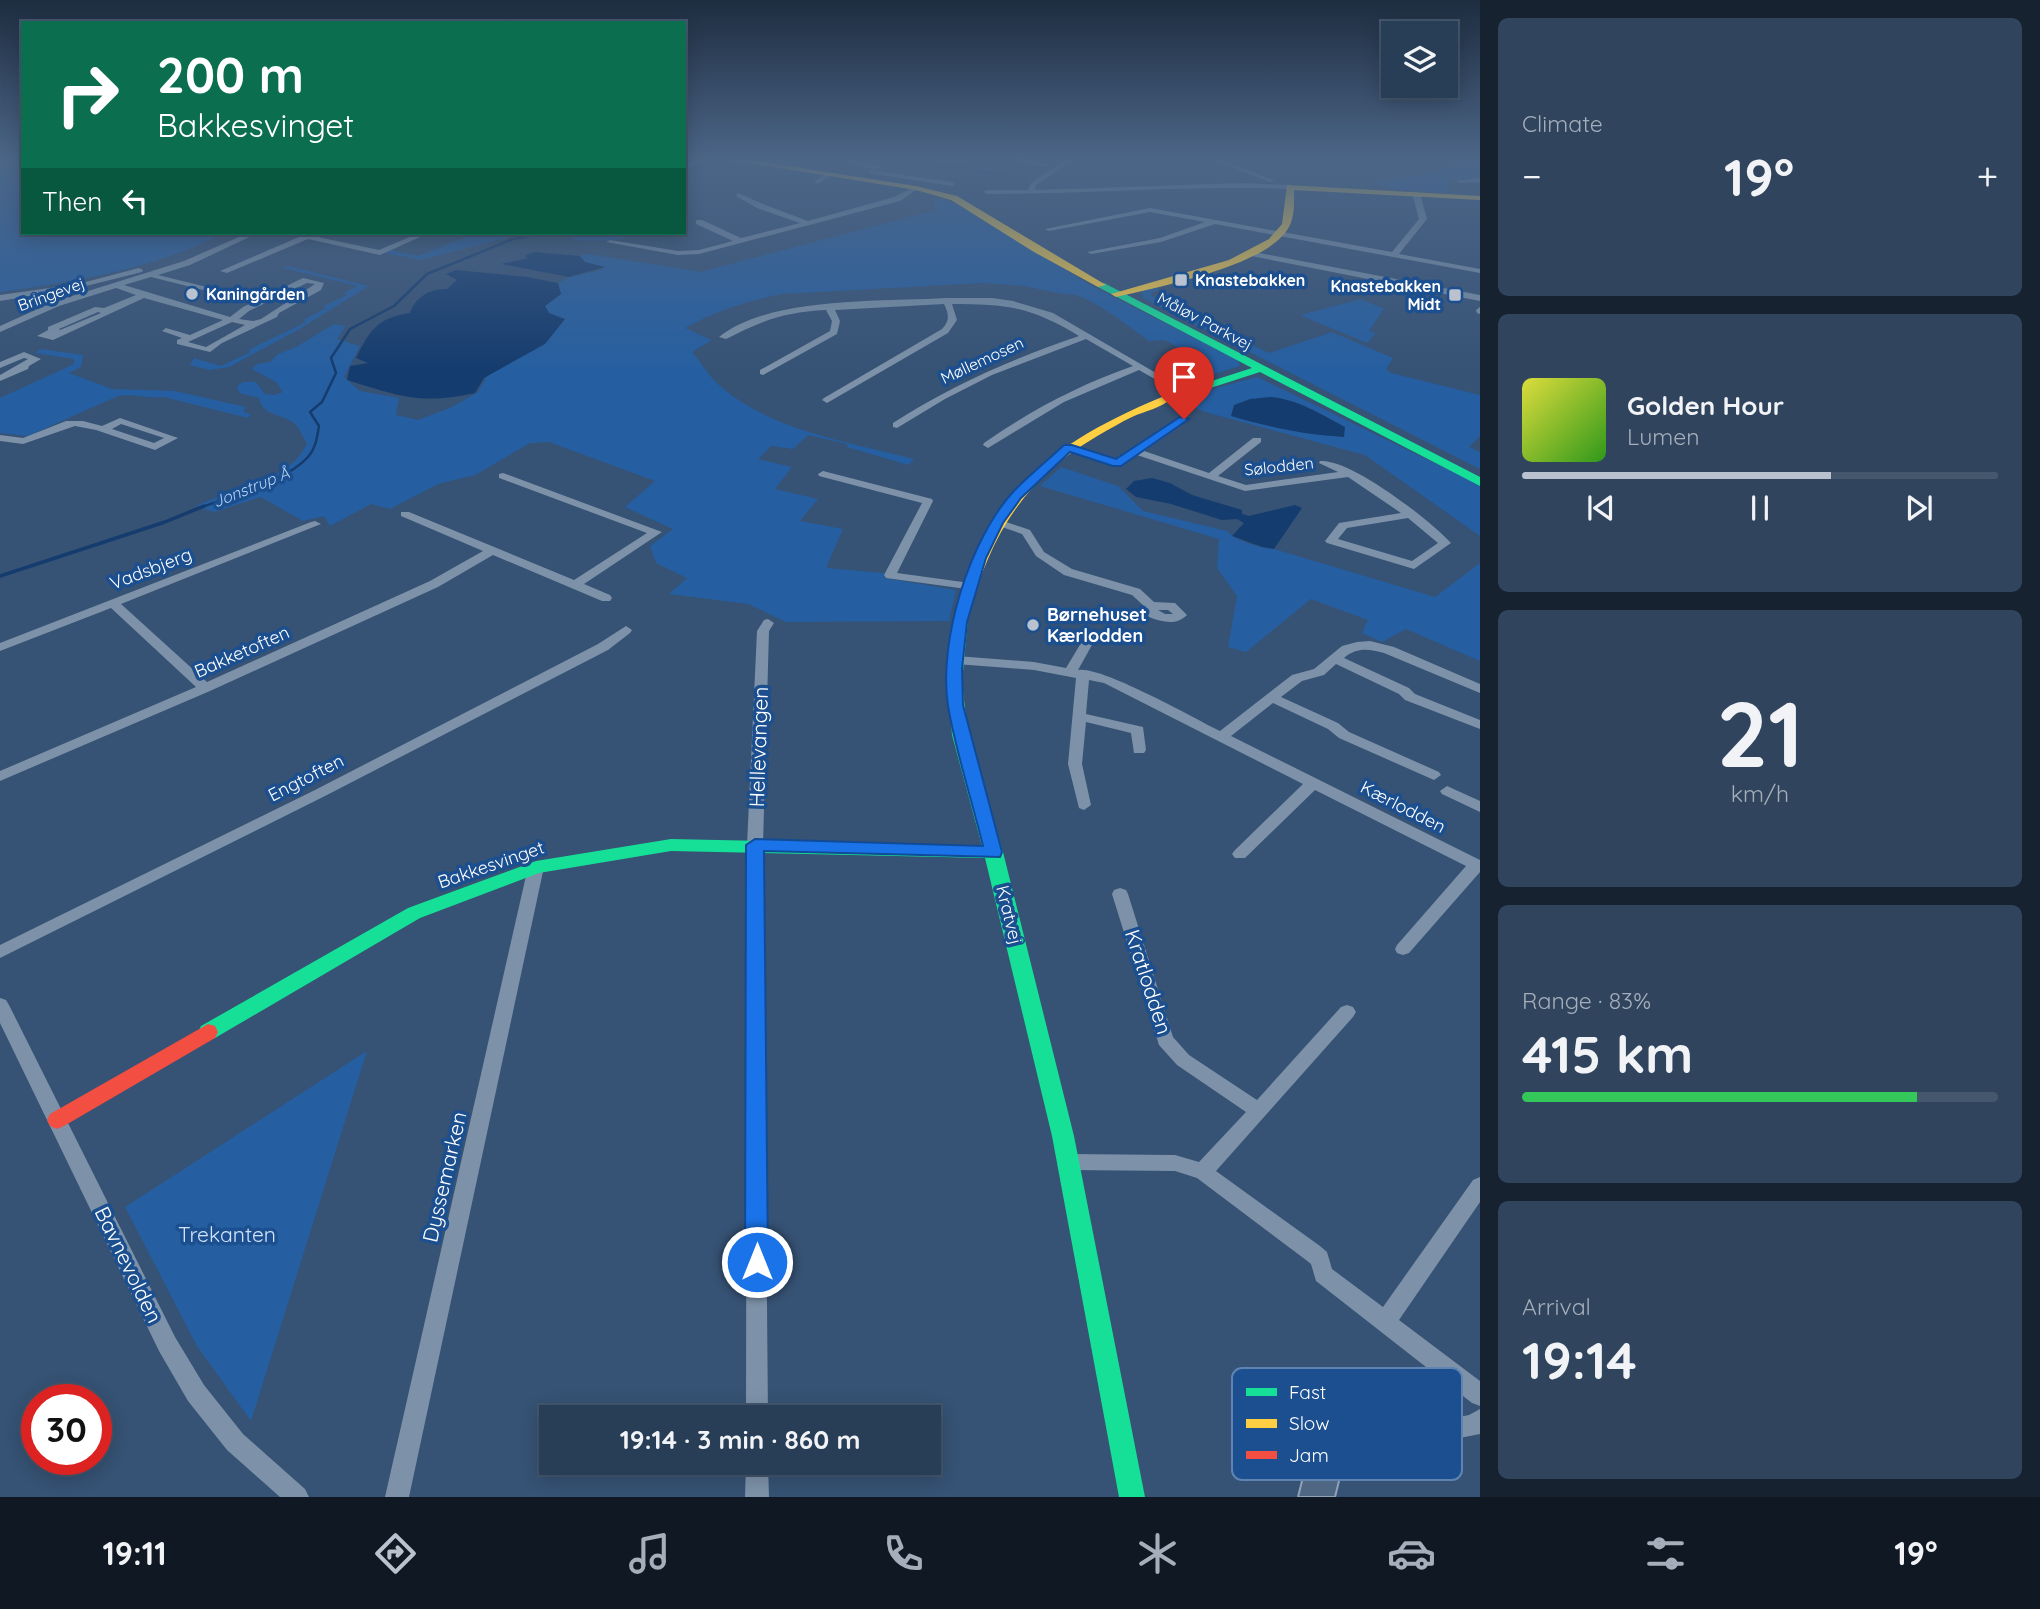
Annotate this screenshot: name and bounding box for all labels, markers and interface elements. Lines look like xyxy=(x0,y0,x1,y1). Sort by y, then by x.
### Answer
map controls xyxy=(1381,21,1458,98)
button: layers xyxy=(1381,21,1458,98)
text: 200 m xyxy=(157,44,304,105)
icon: right xyxy=(42,49,133,140)
text: Bakkesvinget xyxy=(157,105,354,145)
text: Climate xyxy=(1522,109,1603,138)
text: 19° xyxy=(1724,144,1794,209)
text: − xyxy=(1522,152,1542,200)
text: + xyxy=(1977,152,1998,200)
icon: left xyxy=(116,182,154,220)
text: Then xyxy=(42,185,102,218)
place label: Knastebakken xyxy=(1195,270,1305,290)
marker: Knastebakken xyxy=(1173,272,1189,288)
street label: Bringevej xyxy=(15,273,87,315)
place label: Knastebakken Midt xyxy=(1331,276,1441,314)
place label: Kaningården xyxy=(206,284,305,304)
marker: Kaningården xyxy=(184,286,200,302)
marker: Knastebakken Midt xyxy=(1447,287,1463,303)
street label: Måløv Parkvej xyxy=(1154,288,1256,354)
street label: Møllemosen xyxy=(937,332,1027,388)
pin xyxy=(1154,347,1214,419)
icon: arrive xyxy=(1165,358,1203,396)
text: Golden Hour xyxy=(1627,389,1784,422)
text: Lumen xyxy=(1627,422,1700,451)
street label: Sølodden xyxy=(1243,452,1315,480)
water label: Jonstrup Å xyxy=(210,462,293,511)
icon: previous xyxy=(1582,489,1620,527)
icon: pause xyxy=(1741,489,1779,527)
icon: next xyxy=(1900,489,1938,527)
street label: Vadsbjerg xyxy=(107,542,195,595)
place label: Børnehuset Kærlodden xyxy=(1047,603,1147,647)
marker: Børnehuset Kærlodden xyxy=(1025,617,1041,633)
street label: Bakketoften xyxy=(191,620,293,683)
text: 21 xyxy=(1716,676,1804,790)
street label: Hellevangen xyxy=(743,686,773,808)
street label: Engtoften xyxy=(264,749,347,806)
street label: Kærlodden xyxy=(1357,775,1450,838)
text: km/h xyxy=(1731,779,1789,808)
street label: Bakkesvinget xyxy=(435,836,547,893)
street label: Kratvej xyxy=(991,883,1028,947)
street label: Kratlodden xyxy=(1120,926,1178,1037)
text: Range · 83% xyxy=(1522,986,1651,1015)
text: 415 km xyxy=(1522,1021,1693,1086)
street label: Dyssemarken xyxy=(416,1109,472,1245)
street label: Bavnevolden xyxy=(90,1202,168,1327)
park label: Trekanten xyxy=(178,1221,276,1247)
position arrow xyxy=(720,1225,794,1299)
text: Arrival xyxy=(1522,1292,1591,1321)
text: 19:14 xyxy=(1522,1327,1637,1392)
legend xyxy=(1232,1368,1462,1480)
text: Fast xyxy=(1289,1380,1326,1404)
speed limit sign: 30 xyxy=(21,1384,112,1475)
text: Slow xyxy=(1289,1411,1330,1435)
text: 19:14 · 3 min · 860 m xyxy=(620,1423,860,1456)
text: Jam xyxy=(1289,1443,1329,1467)
icon: directions xyxy=(371,1529,420,1578)
icon: music xyxy=(625,1529,674,1578)
icon: phone xyxy=(879,1529,928,1578)
icon: climate xyxy=(1133,1529,1182,1578)
icon: car xyxy=(1387,1529,1436,1578)
icon: filters xyxy=(1641,1529,1690,1578)
text: 19:11 xyxy=(102,1533,167,1573)
text: 19° xyxy=(1894,1533,1938,1573)

